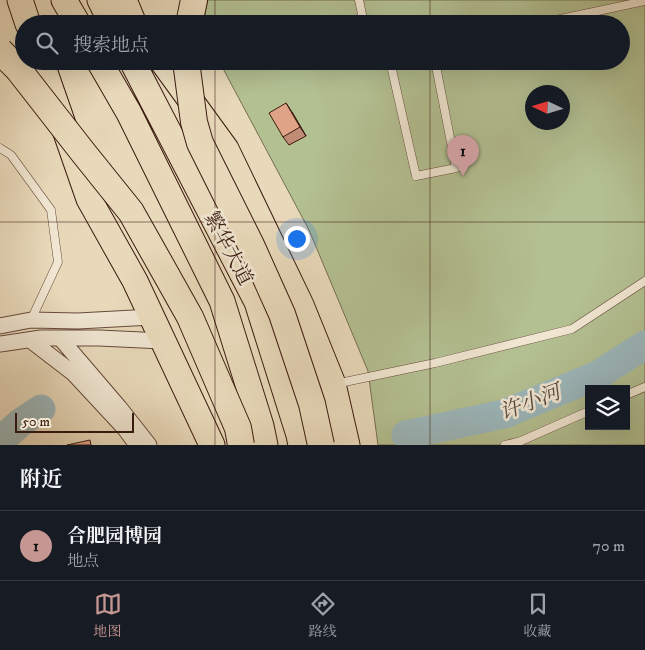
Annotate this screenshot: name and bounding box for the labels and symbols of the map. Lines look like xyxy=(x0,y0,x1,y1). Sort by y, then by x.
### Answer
north arrow xyxy=(525,85,570,130)
pin: 1 xyxy=(447,135,479,176)
street label: 繁华大道 xyxy=(198,208,257,290)
your location xyxy=(284,226,310,252)
water label: 许小河 xyxy=(496,378,568,426)
scale bar xyxy=(15,410,134,433)

